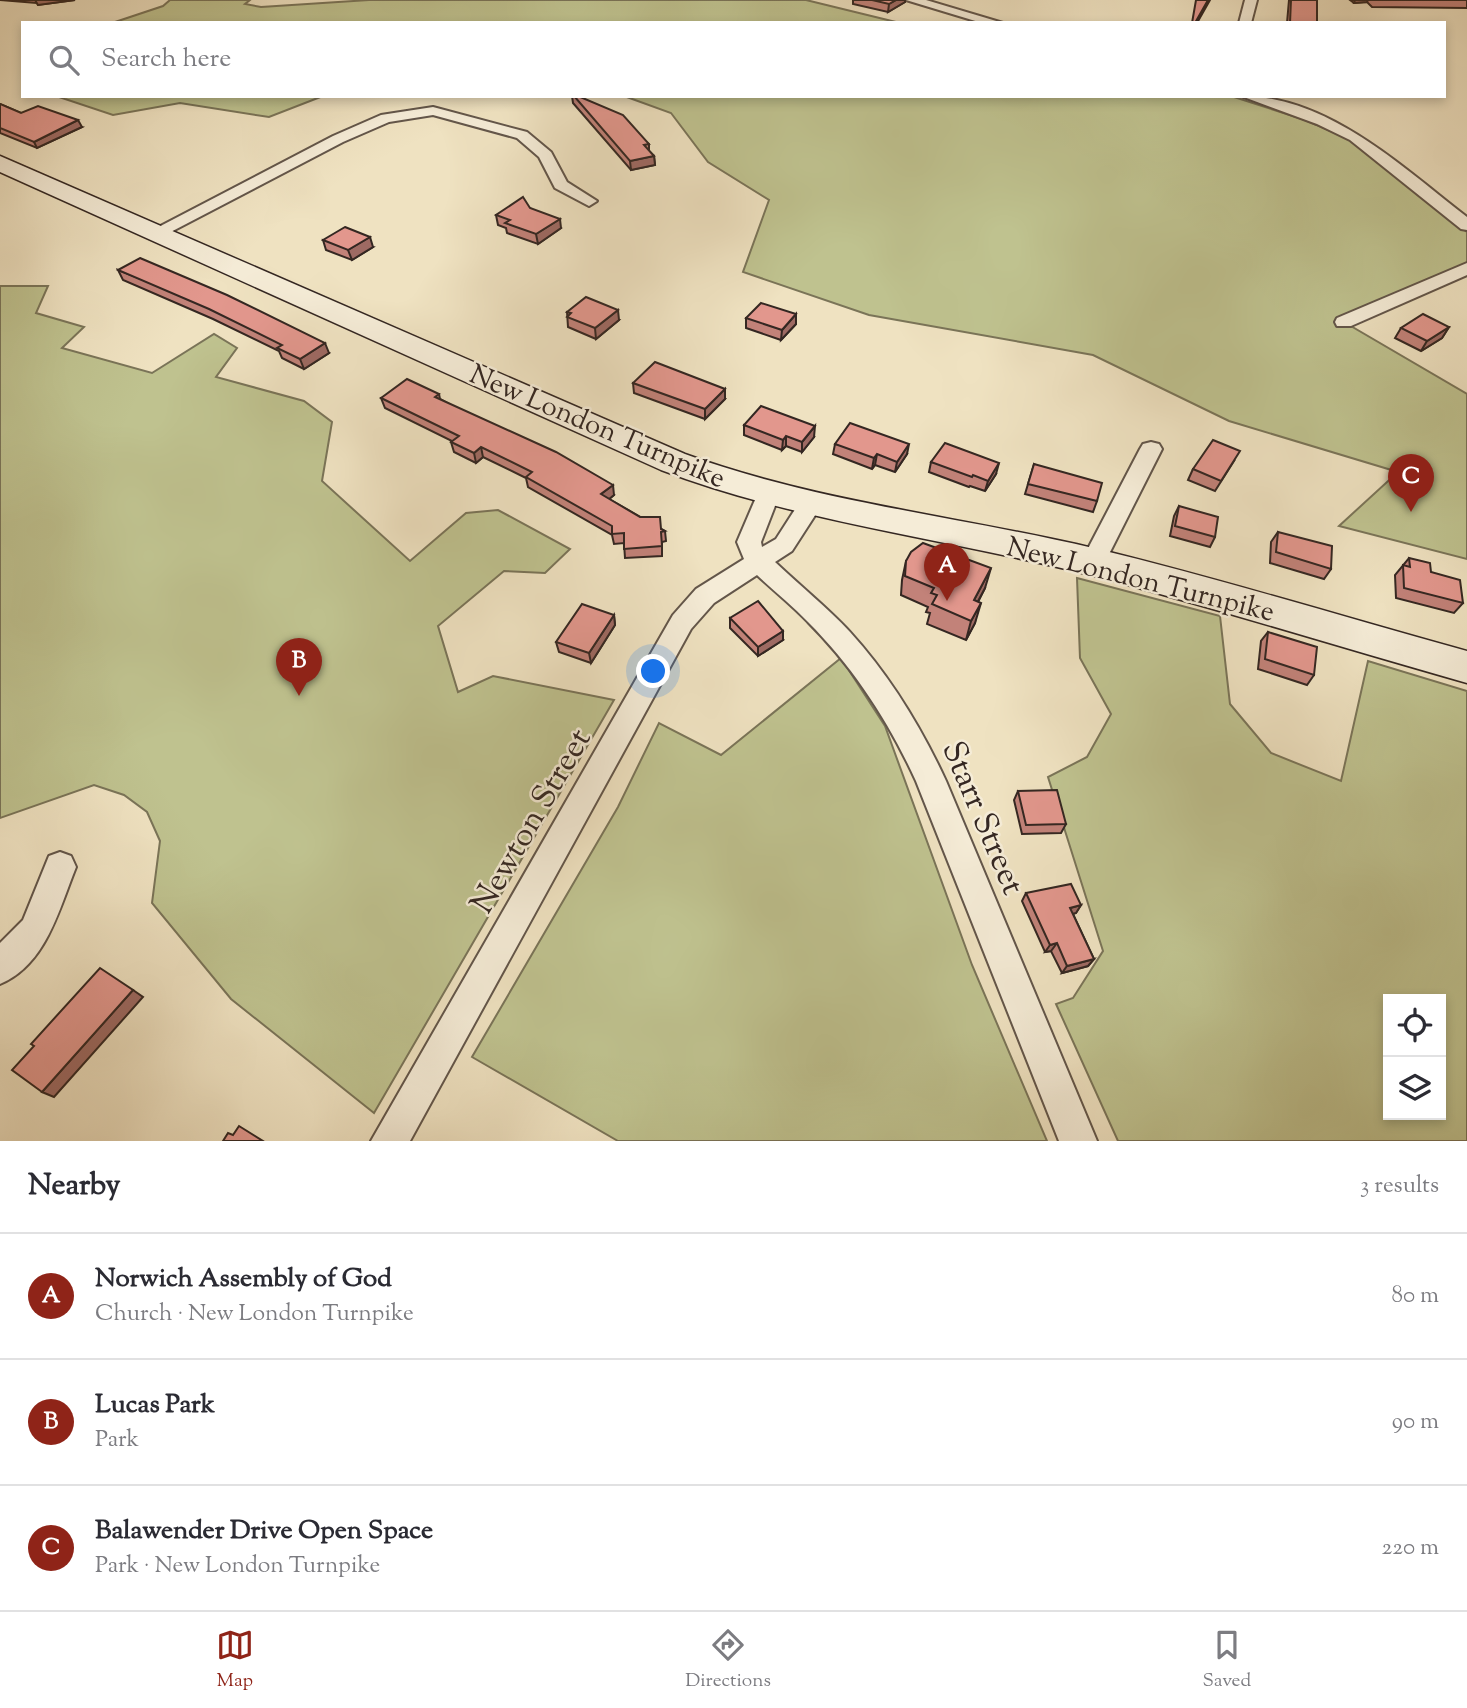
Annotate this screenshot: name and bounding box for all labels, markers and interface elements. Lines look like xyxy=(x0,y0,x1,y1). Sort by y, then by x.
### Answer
search box xyxy=(21,21,1446,98)
icon: search xyxy=(45,41,83,79)
text: Search here xyxy=(101,41,231,78)
street label: New London Turnpike xyxy=(463,356,731,500)
pin: C xyxy=(1388,454,1434,512)
street label: New London Turnpike xyxy=(1002,528,1278,634)
pin: A xyxy=(924,543,970,601)
pin: B xyxy=(276,638,322,696)
your location xyxy=(636,654,670,688)
street label: Newton Street xyxy=(460,721,605,923)
street label: Starr Street xyxy=(927,734,1035,903)
map controls xyxy=(1383,994,1446,1120)
button: locate xyxy=(1383,994,1446,1057)
button: layers xyxy=(1383,1057,1446,1120)
text: Nearby xyxy=(28,1165,120,1208)
text: 3 results xyxy=(1360,1170,1439,1203)
text: Norwich Assembly of God xyxy=(95,1261,392,1298)
text: A xyxy=(42,1280,60,1313)
text: 80 m xyxy=(1391,1280,1439,1313)
text: Church · New London Turnpike xyxy=(95,1298,414,1331)
text: Lucas Park xyxy=(95,1387,215,1424)
text: B xyxy=(44,1406,58,1439)
text: 90 m xyxy=(1392,1406,1439,1439)
text: Park xyxy=(95,1424,139,1457)
text: Balawender Drive Open Space xyxy=(95,1513,433,1550)
text: C xyxy=(42,1532,60,1565)
text: 220 m xyxy=(1381,1532,1439,1565)
text: Park · New London Turnpike xyxy=(95,1550,380,1583)
tab: Map xyxy=(216,1626,254,1695)
tab: Directions xyxy=(685,1626,771,1695)
tab: Saved xyxy=(1202,1626,1251,1695)

